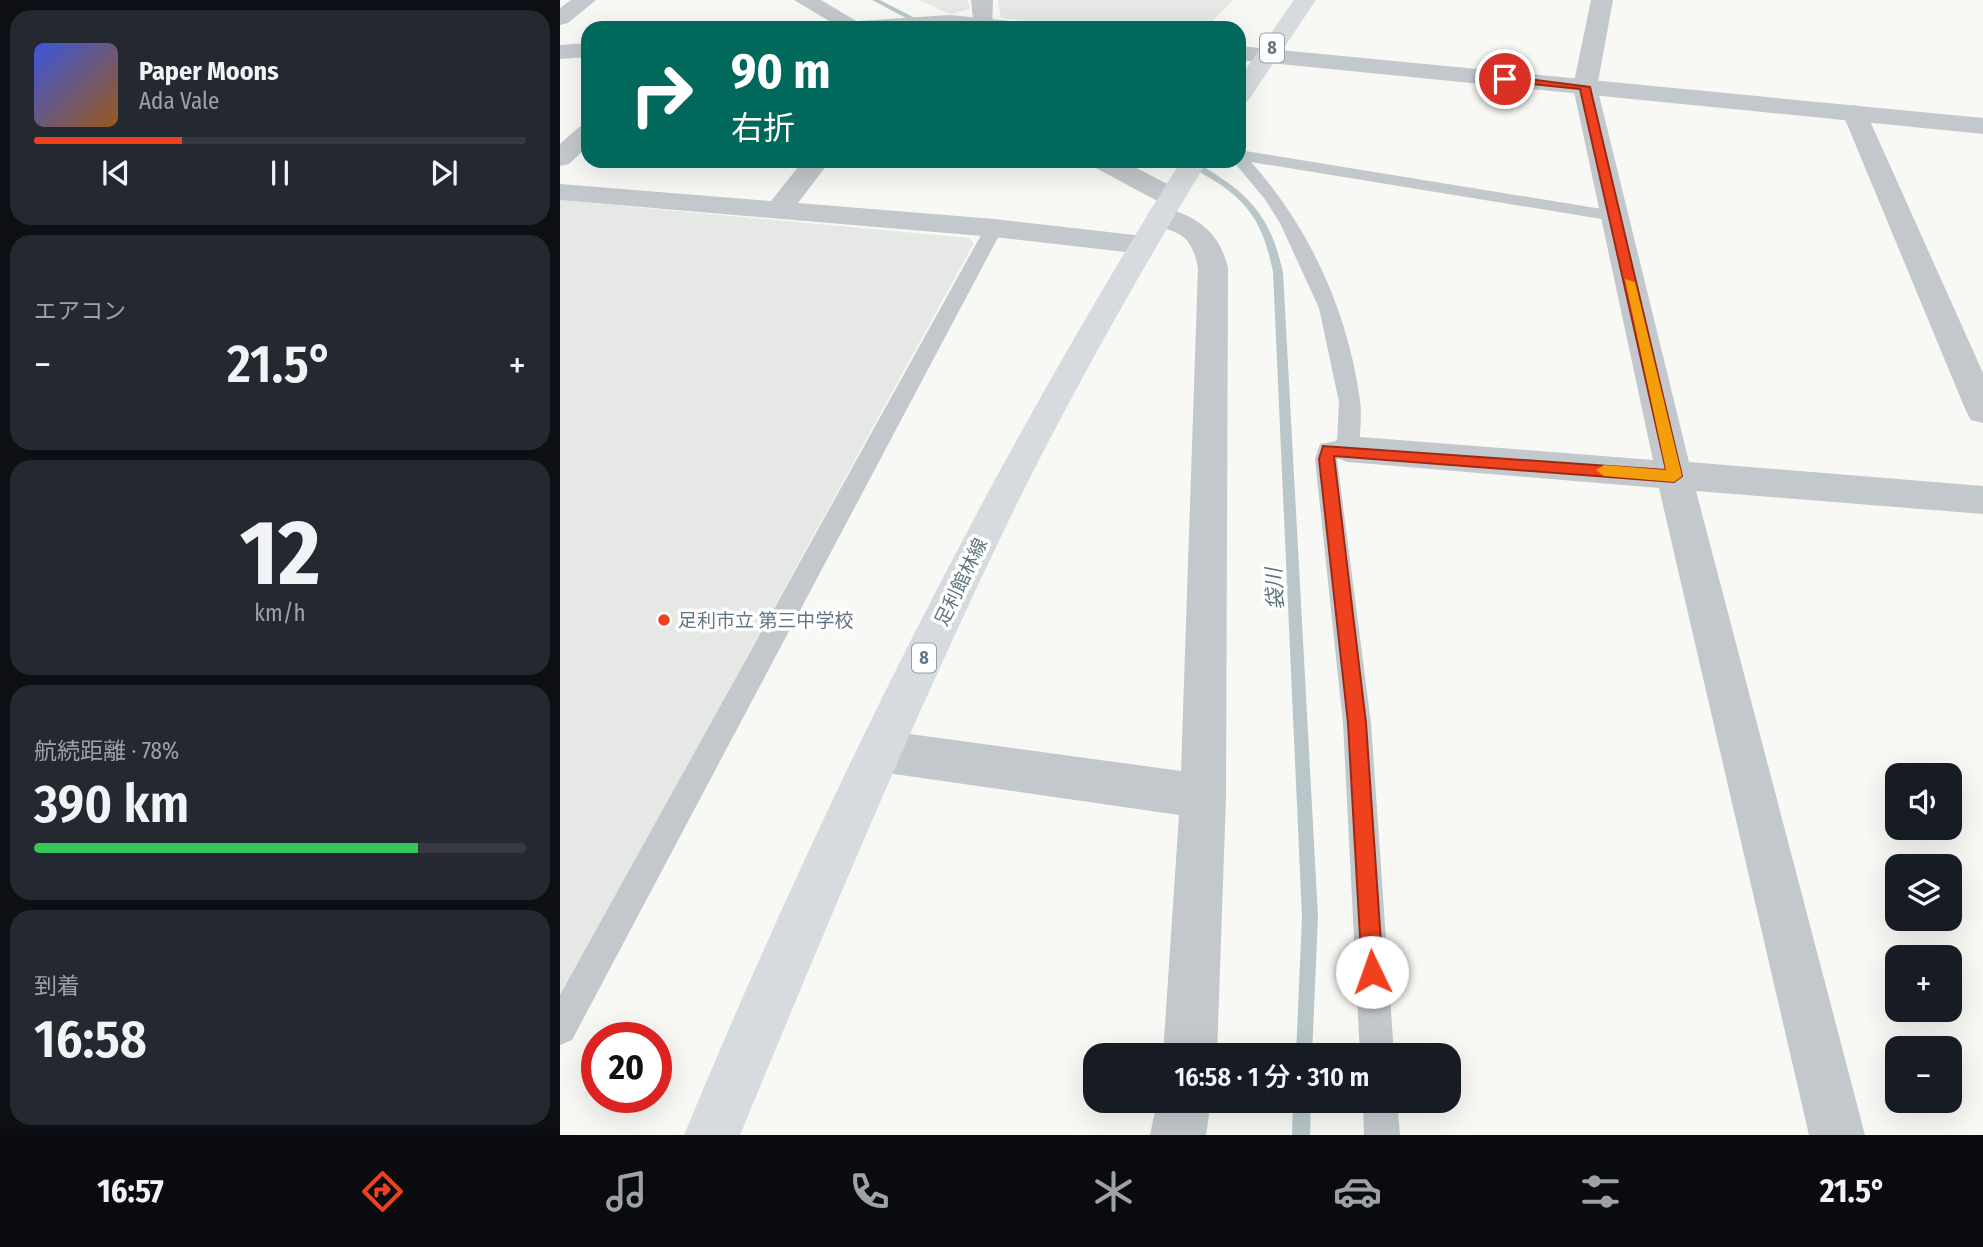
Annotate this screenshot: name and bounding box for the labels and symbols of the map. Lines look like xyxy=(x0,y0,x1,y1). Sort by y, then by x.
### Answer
road number: 8 xyxy=(1260,33,1284,62)
pin xyxy=(1475,49,1535,109)
street label: 足利館林線 xyxy=(930,534,992,630)
water label: 袋川 xyxy=(1261,565,1289,611)
place label: 足利市立 第三中学校 xyxy=(678,609,853,632)
marker: 足利市立 第三中学校 xyxy=(656,612,672,628)
road number: 8 xyxy=(912,644,936,672)
position arrow xyxy=(1335,935,1409,1009)
speed limit sign: 20 xyxy=(581,1022,672,1113)

